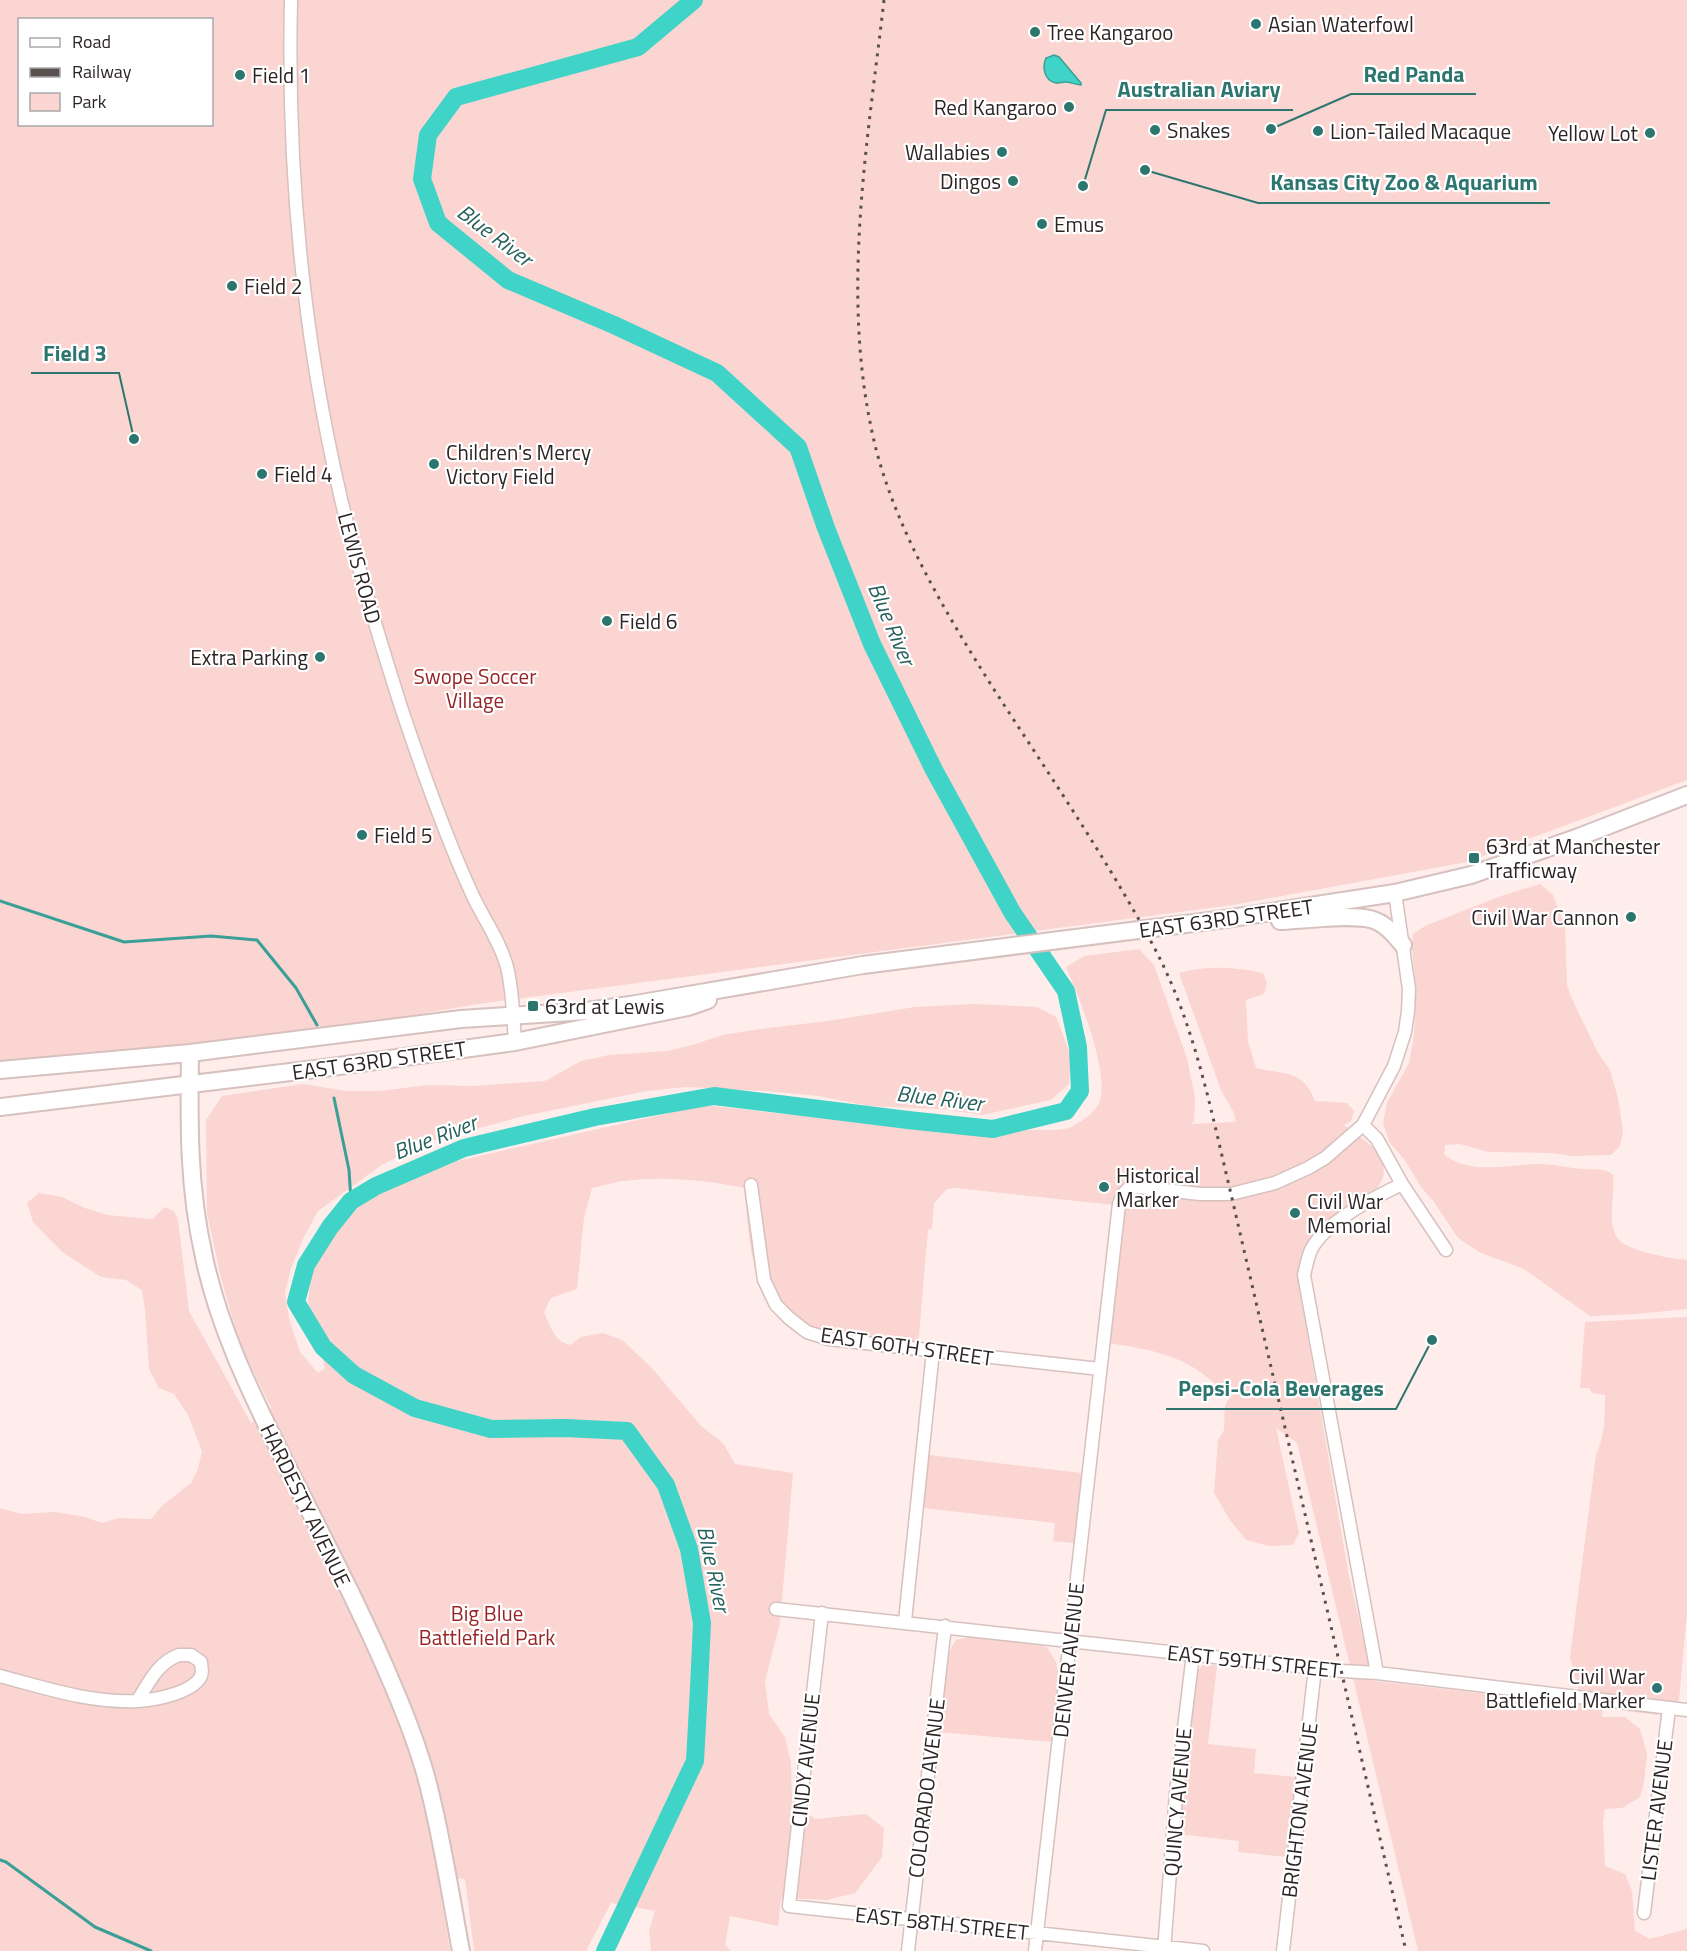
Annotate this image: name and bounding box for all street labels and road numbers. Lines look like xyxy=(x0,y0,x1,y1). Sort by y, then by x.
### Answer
street label: LEWIS ROAD xyxy=(330,509,390,627)
street label: EAST 63RD STREET xyxy=(1137,890,1315,946)
street label: EAST 63RD STREET xyxy=(290,1032,468,1088)
street label: EAST 60TH STREET xyxy=(819,1318,995,1374)
street label: HARDESTY AVENUE xyxy=(253,1418,359,1592)
street label: DENVER AVENUE xyxy=(1044,1581,1092,1739)
street label: EAST 59TH STREET xyxy=(1166,1636,1342,1686)
street label: CINDY AVENUE xyxy=(782,1691,828,1829)
street label: COLORADO AVENUE xyxy=(899,1696,953,1880)
street label: BRIGHTON AVENUE xyxy=(1272,1720,1326,1900)
street label: QUINCY AVENUE xyxy=(1155,1726,1199,1878)
street label: LISTER AVENUE xyxy=(1631,1738,1681,1882)
street label: EAST 58TH STREET xyxy=(854,1898,1030,1948)

